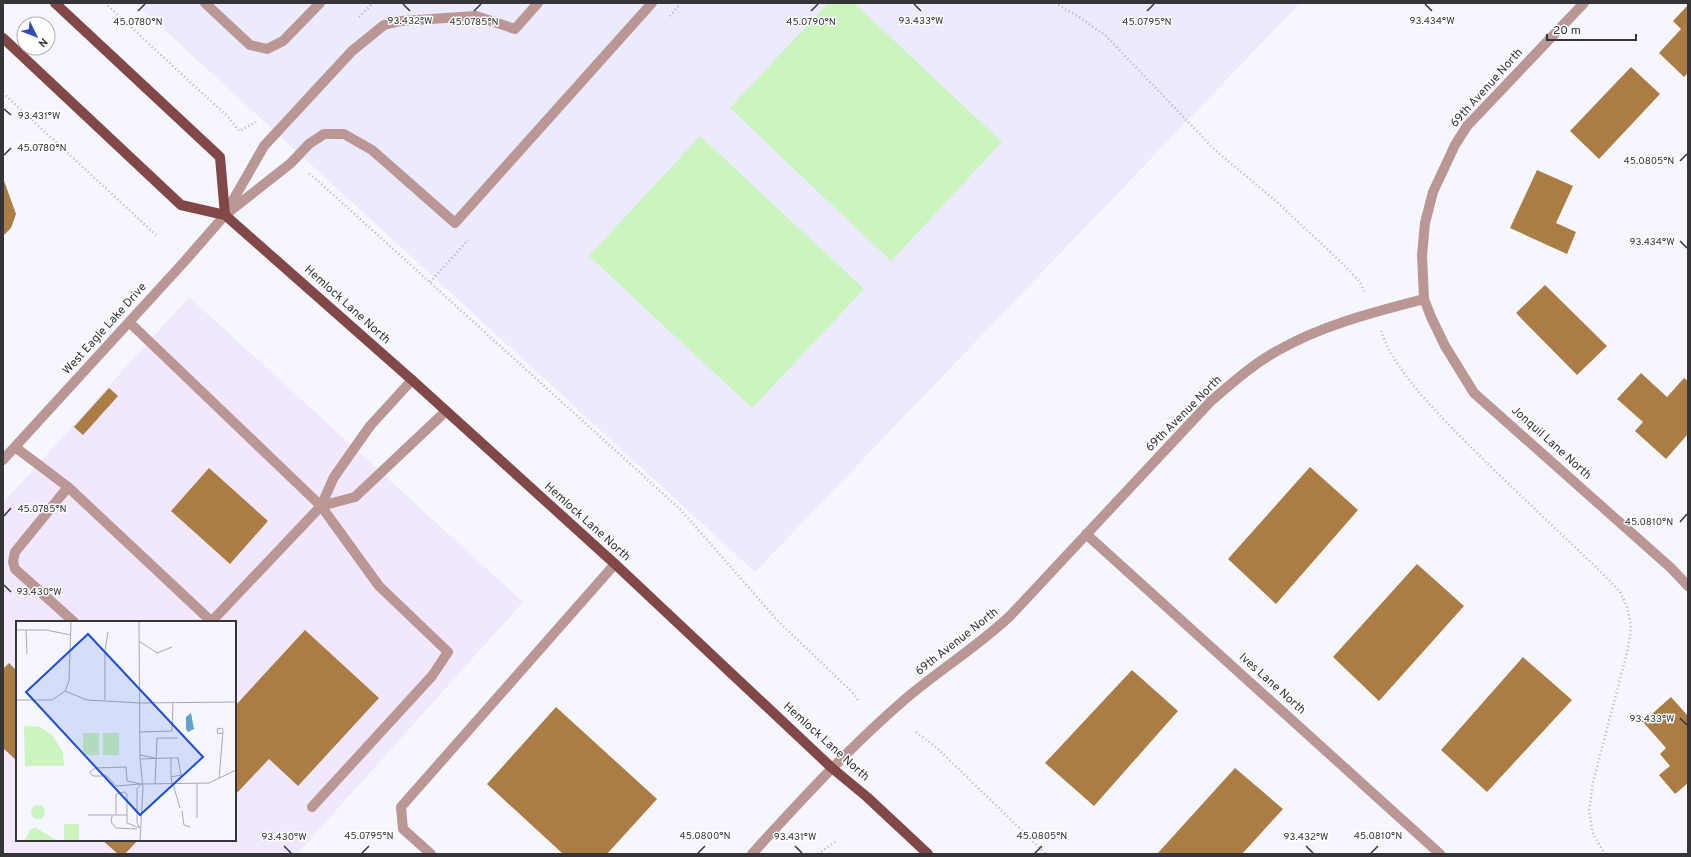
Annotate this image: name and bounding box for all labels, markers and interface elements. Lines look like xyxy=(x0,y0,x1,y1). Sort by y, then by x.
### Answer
text: 93.432°W xyxy=(388,15,432,28)
text: 93.433°W xyxy=(899,15,943,28)
text: 93.434°W xyxy=(1409,15,1455,28)
north arrow xyxy=(16,16,56,56)
text: 45.0780°N xyxy=(113,16,163,29)
text: 45.0785°N xyxy=(449,16,499,29)
text: 45.0790°N xyxy=(786,16,836,29)
text: 45.0795°N xyxy=(1122,16,1172,29)
scale bar xyxy=(1547,16,1636,42)
text: 20 m xyxy=(1553,23,1581,39)
text: N xyxy=(35,34,50,50)
street label: 69th Avenue North xyxy=(1447,45,1527,131)
text: 93.431°W xyxy=(18,110,60,123)
text: 45.0780°N xyxy=(17,142,67,155)
text: 45.0805°N xyxy=(1624,155,1674,168)
text: 93.434°W xyxy=(1629,236,1675,249)
street label: Hemlock Lane North xyxy=(300,262,394,348)
street label: West Eagle Lake Drive xyxy=(59,280,151,378)
street label: 69th Avenue North xyxy=(1143,373,1225,455)
street label: Jonquil Lane North xyxy=(1507,403,1595,483)
street label: Hemlock Lane North xyxy=(540,479,634,565)
text: 45.0785°N xyxy=(17,503,67,516)
text: 45.0810°N xyxy=(1625,516,1673,529)
text: 93.430°W xyxy=(16,586,62,599)
street label: 69th Avenue North xyxy=(912,605,1002,679)
inset map xyxy=(16,621,236,841)
street label: Ives Lane North xyxy=(1235,650,1309,718)
street label: Hemlock Lane North xyxy=(779,699,873,785)
text: 93.433°W xyxy=(1630,713,1674,726)
text: 45.0795°N xyxy=(344,830,394,843)
text: 45.0800°N xyxy=(679,830,731,843)
text: 45.0805°N xyxy=(1017,830,1067,843)
text: 45.0810°N xyxy=(1354,830,1402,843)
text: 93.430°W xyxy=(261,831,307,844)
text: 93.431°W xyxy=(774,831,816,844)
text: 93.432°W xyxy=(1284,831,1328,844)

